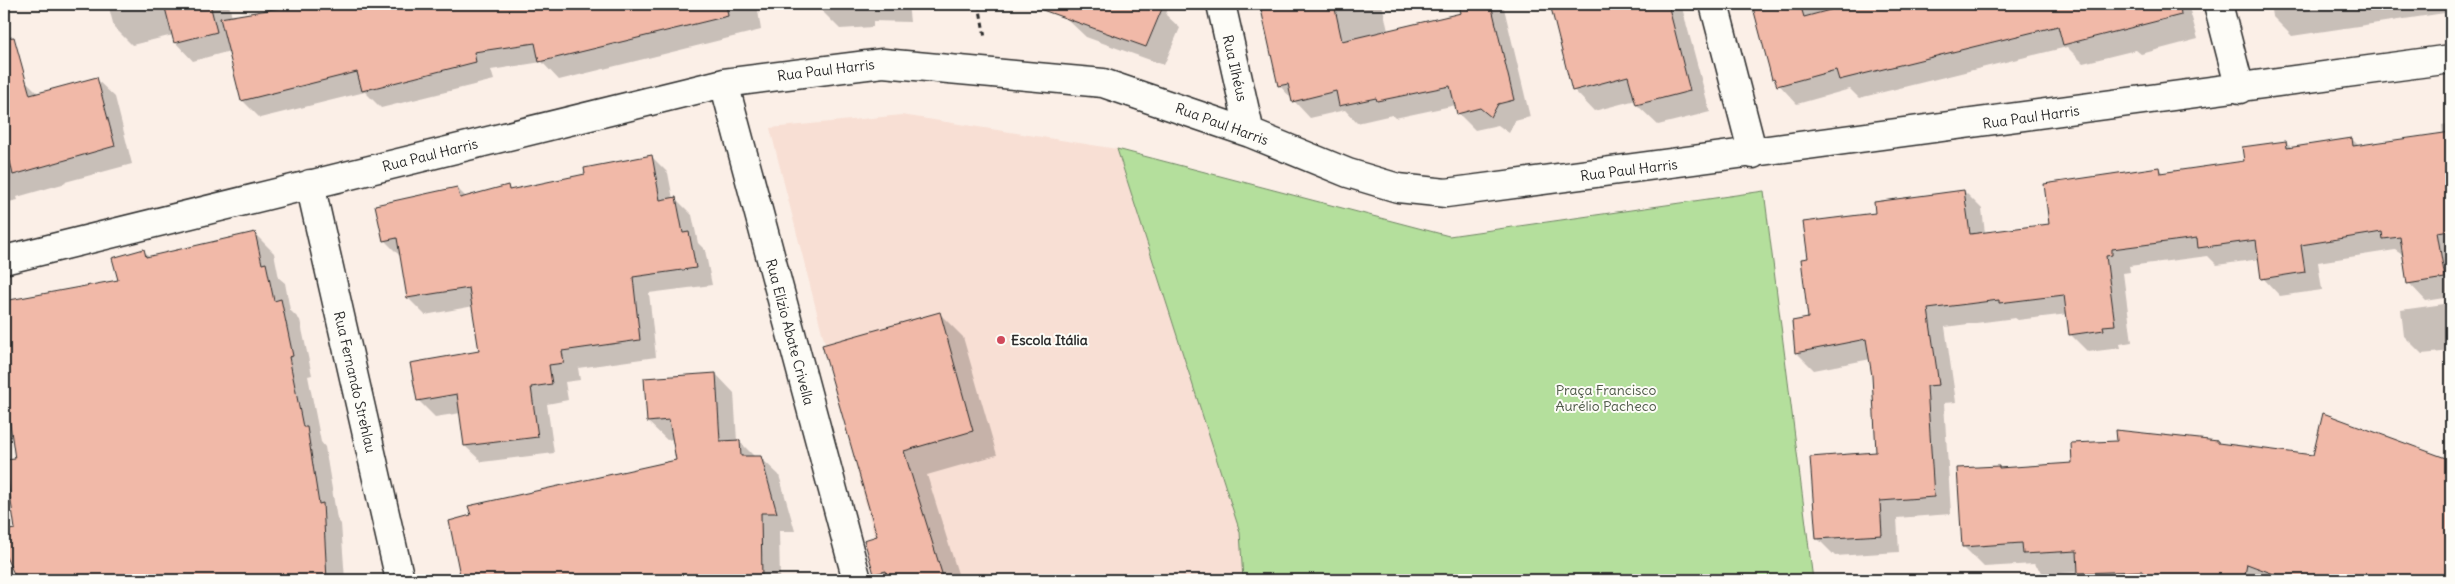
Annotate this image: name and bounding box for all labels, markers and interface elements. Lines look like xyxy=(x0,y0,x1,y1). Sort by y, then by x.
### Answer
street label: Rua Ilhéus xyxy=(1219,33,1251,103)
street label: Rua Paul Harris xyxy=(776,55,876,85)
street label: Rua Paul Harris xyxy=(1173,99,1271,149)
street label: Rua Paul Harris xyxy=(1981,101,2081,133)
street label: Rua Paul Harris xyxy=(380,134,480,176)
street label: Rua Paul Harris xyxy=(1579,155,1679,185)
street label: Rua Elízio Abate Crivella xyxy=(762,257,818,407)
street label: Rua Fernando Strehlau xyxy=(330,309,380,455)
place label: Escola Itália xyxy=(1011,331,1088,349)
marker: Escola Itália xyxy=(995,334,1007,346)
park label: Praça Francisco Aurélio Pacheco xyxy=(1555,381,1657,415)

